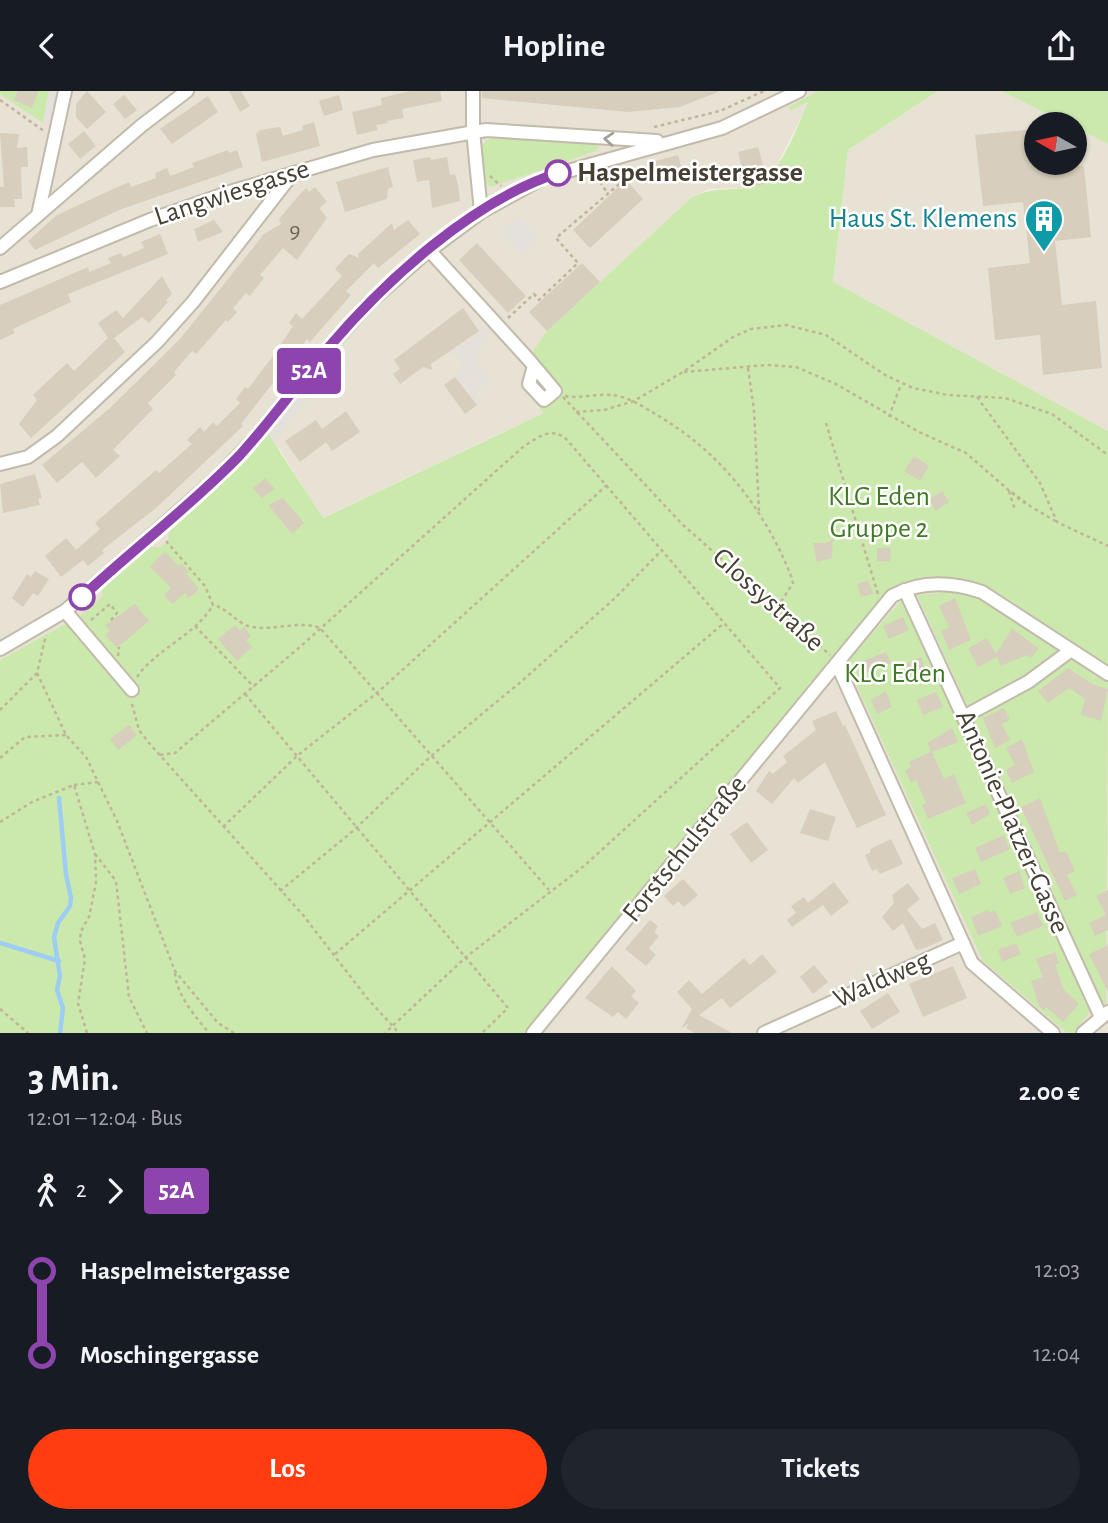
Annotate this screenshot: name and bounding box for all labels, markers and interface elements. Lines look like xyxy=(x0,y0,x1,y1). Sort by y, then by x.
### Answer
icon: back xyxy=(28,27,66,65)
icon: share xyxy=(1042,27,1080,65)
text: Hopline xyxy=(503,30,605,62)
north arrow xyxy=(1024,112,1087,175)
map controls xyxy=(1024,112,1087,175)
one-way arrow xyxy=(604,132,615,147)
street label: Langwiesgasse xyxy=(151,155,313,231)
place label: Haspelmeistergasse xyxy=(577,159,803,187)
marker: Haspelmeistergasse xyxy=(545,160,571,186)
building icon: Haus St. Klemens xyxy=(1023,198,1065,253)
place label: Haus St. Klemens xyxy=(829,205,1017,233)
house number: 9 xyxy=(289,219,301,243)
line badge: 52A xyxy=(269,348,349,394)
text: 52A xyxy=(291,359,327,383)
park label: KLG Eden Gruppe 2 xyxy=(828,483,930,543)
street label: Glossystraße xyxy=(707,543,829,657)
unlabelled marker xyxy=(69,584,95,610)
park label: KLG Eden xyxy=(844,660,946,688)
street label: Antonie-Platzer-Gasse xyxy=(950,706,1074,938)
street label: Forstschulstraße xyxy=(618,771,752,927)
street label: Waldweg xyxy=(829,946,935,1014)
text: 3 Min. xyxy=(28,1060,119,1098)
text: 2.00 € xyxy=(1019,1079,1080,1105)
text: 12:01 – 12:04 · Bus xyxy=(28,1107,183,1130)
icon: walk xyxy=(28,1172,66,1210)
icon: forward xyxy=(96,1172,134,1210)
text: 2 xyxy=(76,1179,86,1202)
text: 52A xyxy=(158,1179,195,1203)
text: Haspelmeistergasse xyxy=(80,1258,290,1284)
text: 12:03 xyxy=(1035,1259,1080,1282)
text: Moschingergasse xyxy=(80,1342,259,1368)
text: 12:04 xyxy=(1033,1343,1080,1366)
button: Los xyxy=(28,1429,547,1509)
button: Tickets xyxy=(561,1429,1080,1509)

